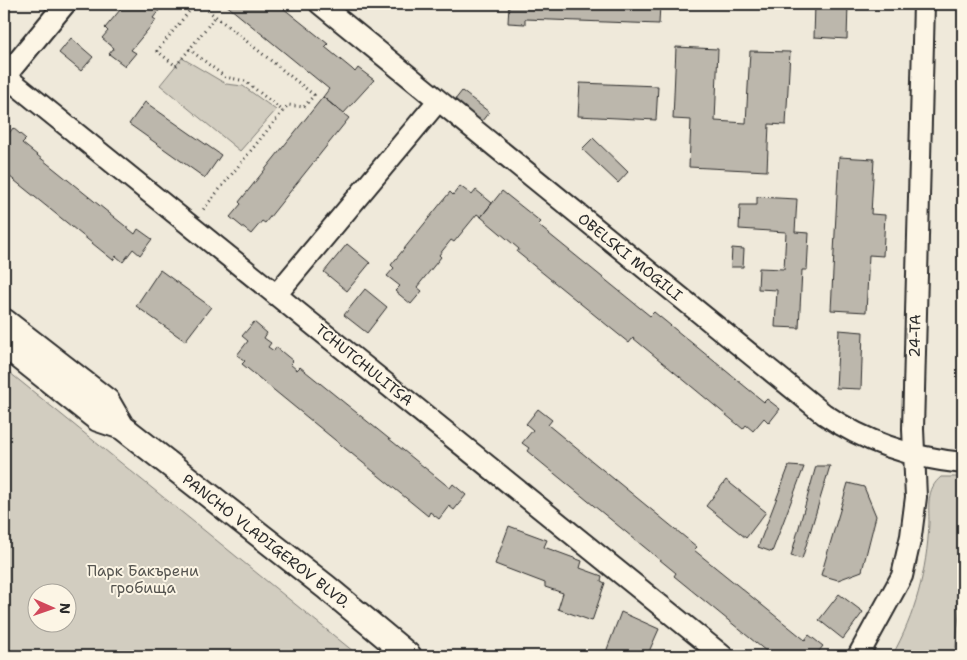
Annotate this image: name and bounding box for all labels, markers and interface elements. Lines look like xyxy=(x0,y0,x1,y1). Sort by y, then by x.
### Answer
street label: OBELSKI MOGILI xyxy=(574,209,686,305)
street label: 24-ТА xyxy=(905,314,925,358)
street label: TCHUTCHULITSA xyxy=(311,320,417,410)
street label: PANCHO VLADIGEROV BLVD. xyxy=(178,469,354,613)
park label: Парк Бакърени гробища xyxy=(87,561,199,598)
north arrow xyxy=(28,582,78,632)
text: N xyxy=(56,603,74,614)

